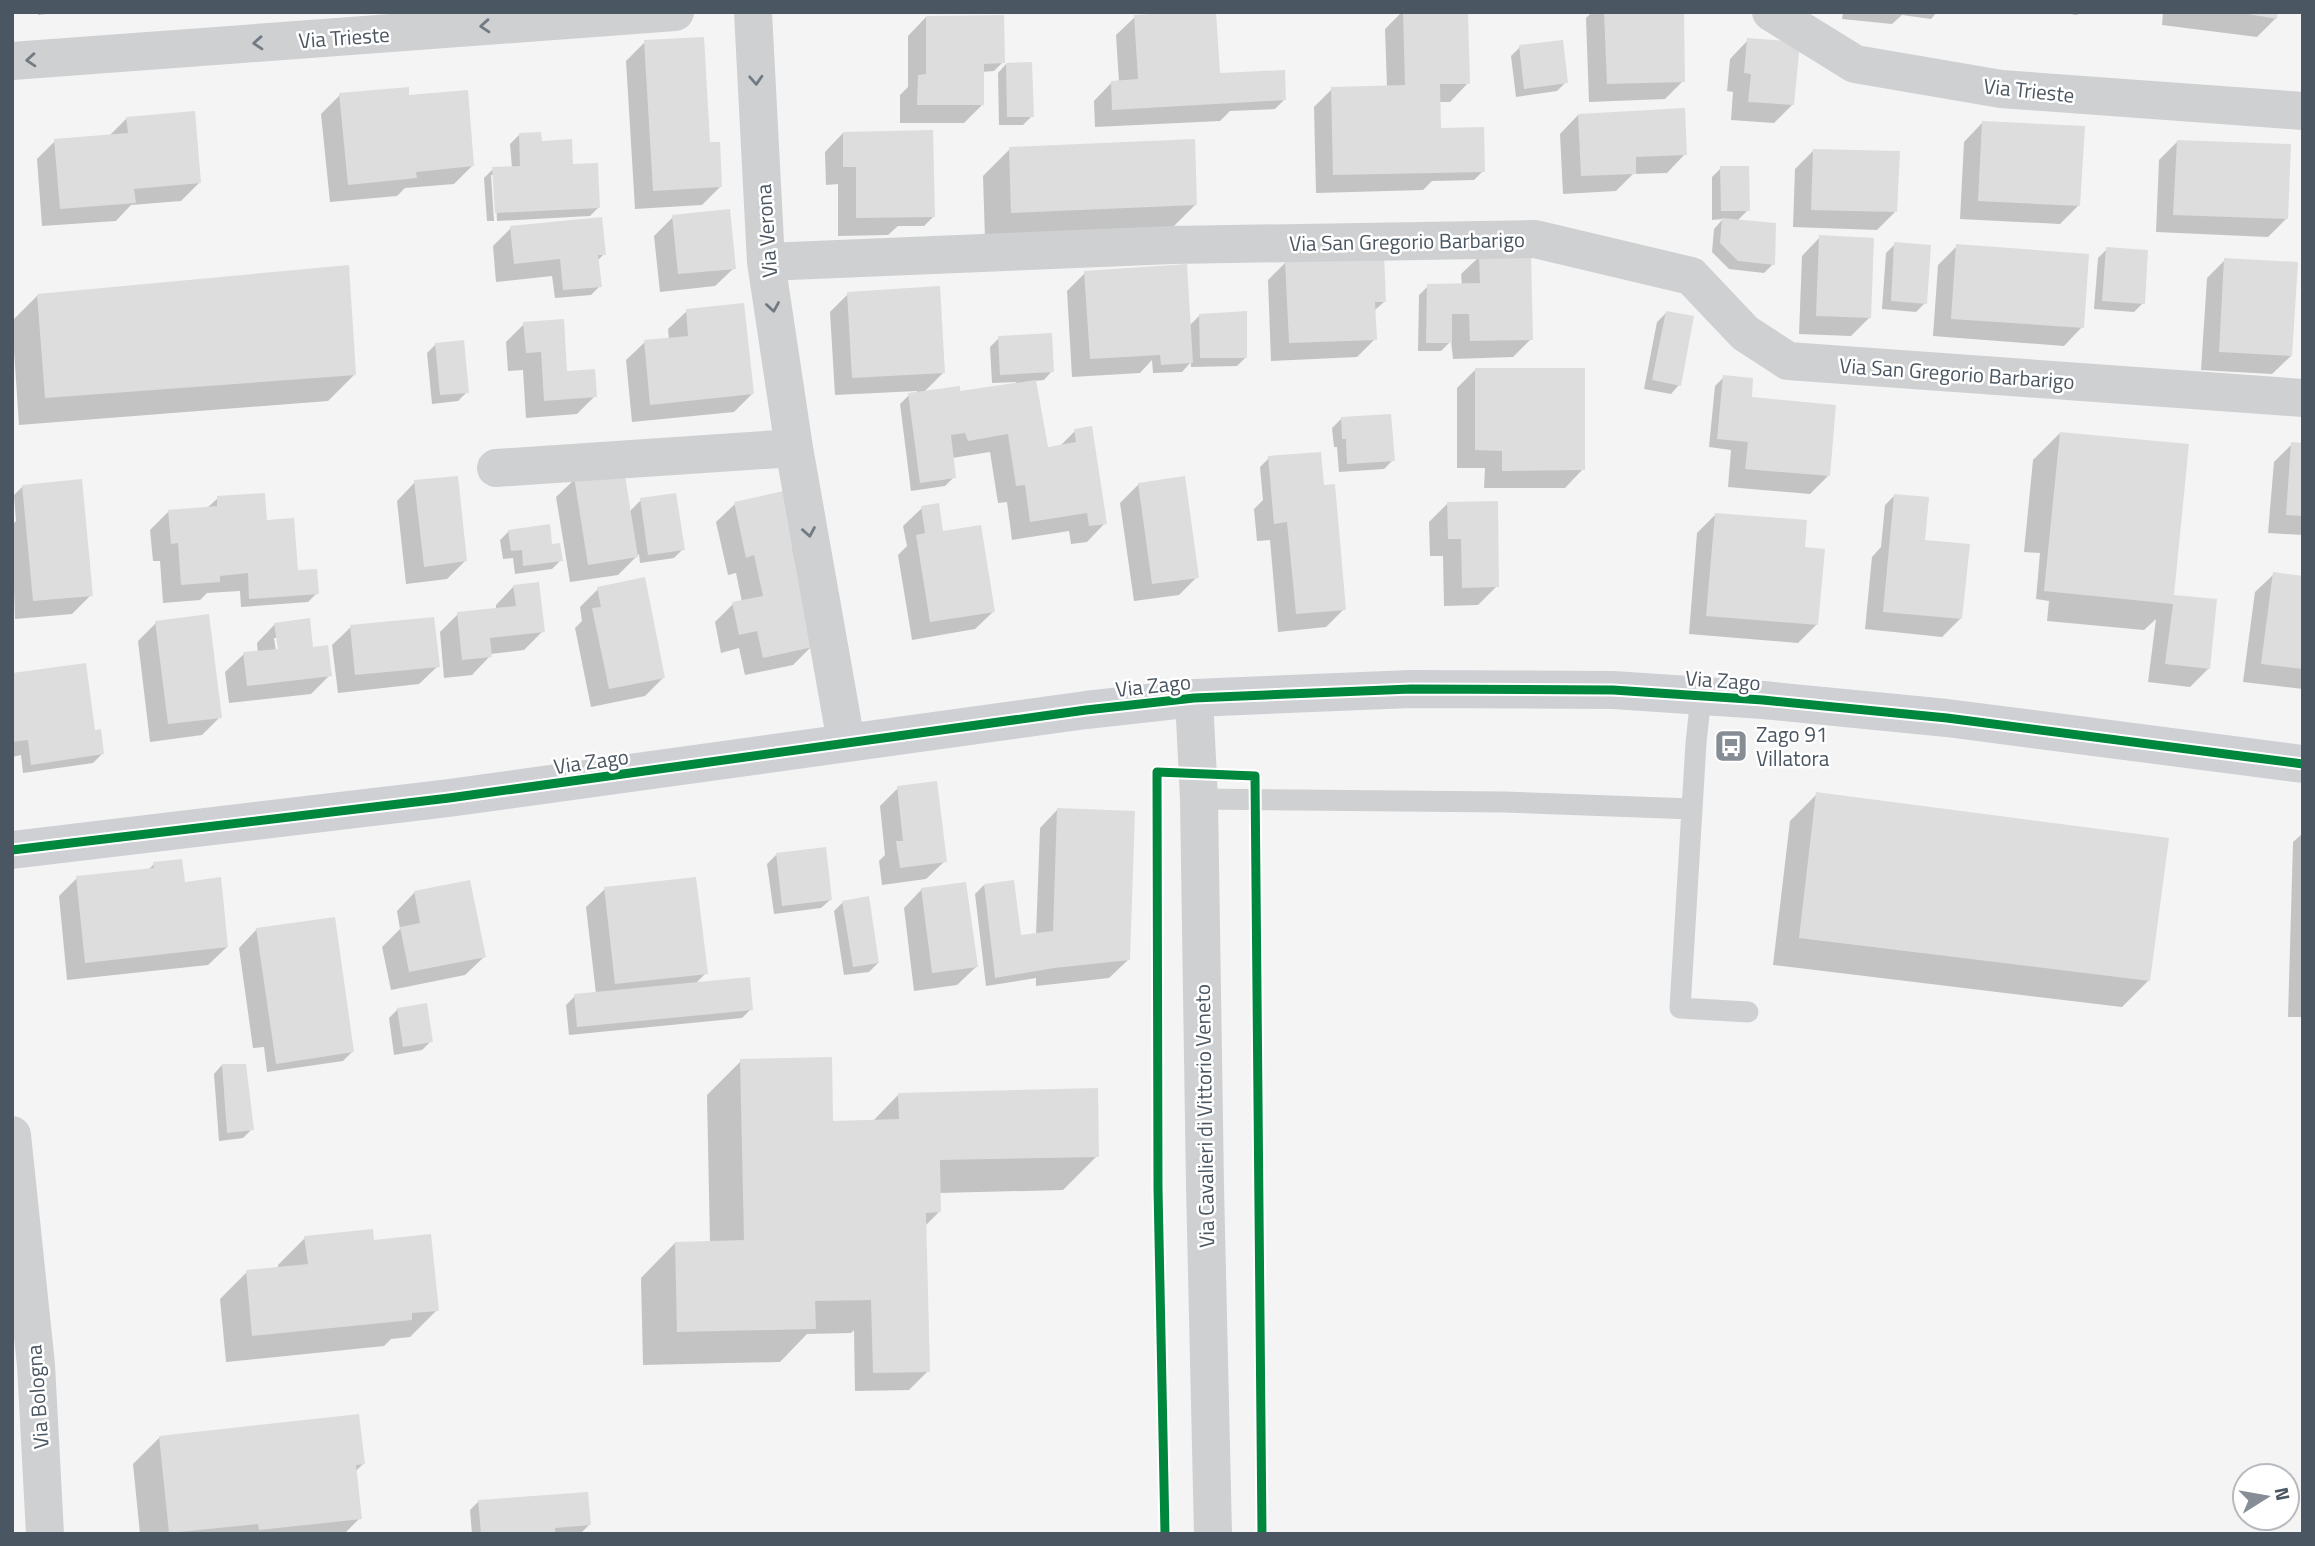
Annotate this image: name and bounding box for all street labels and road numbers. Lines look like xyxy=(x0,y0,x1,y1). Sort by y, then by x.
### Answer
street label: Via Trieste xyxy=(297,18,391,56)
street label: Via Trieste xyxy=(1982,69,2076,111)
street label: Via Verona xyxy=(747,182,785,279)
street label: Via San Gregorio Barbarigo xyxy=(1289,223,1525,259)
street label: Via San Gregorio Barbarigo xyxy=(1838,349,2076,397)
street label: Via Zago xyxy=(1684,661,1762,699)
street label: Via Zago xyxy=(1114,665,1192,705)
street label: Via Zago xyxy=(551,740,631,782)
street label: Via Cavalieri di Vittorio Veneto xyxy=(1186,984,1222,1248)
street label: Via Bologna xyxy=(17,1343,57,1450)

